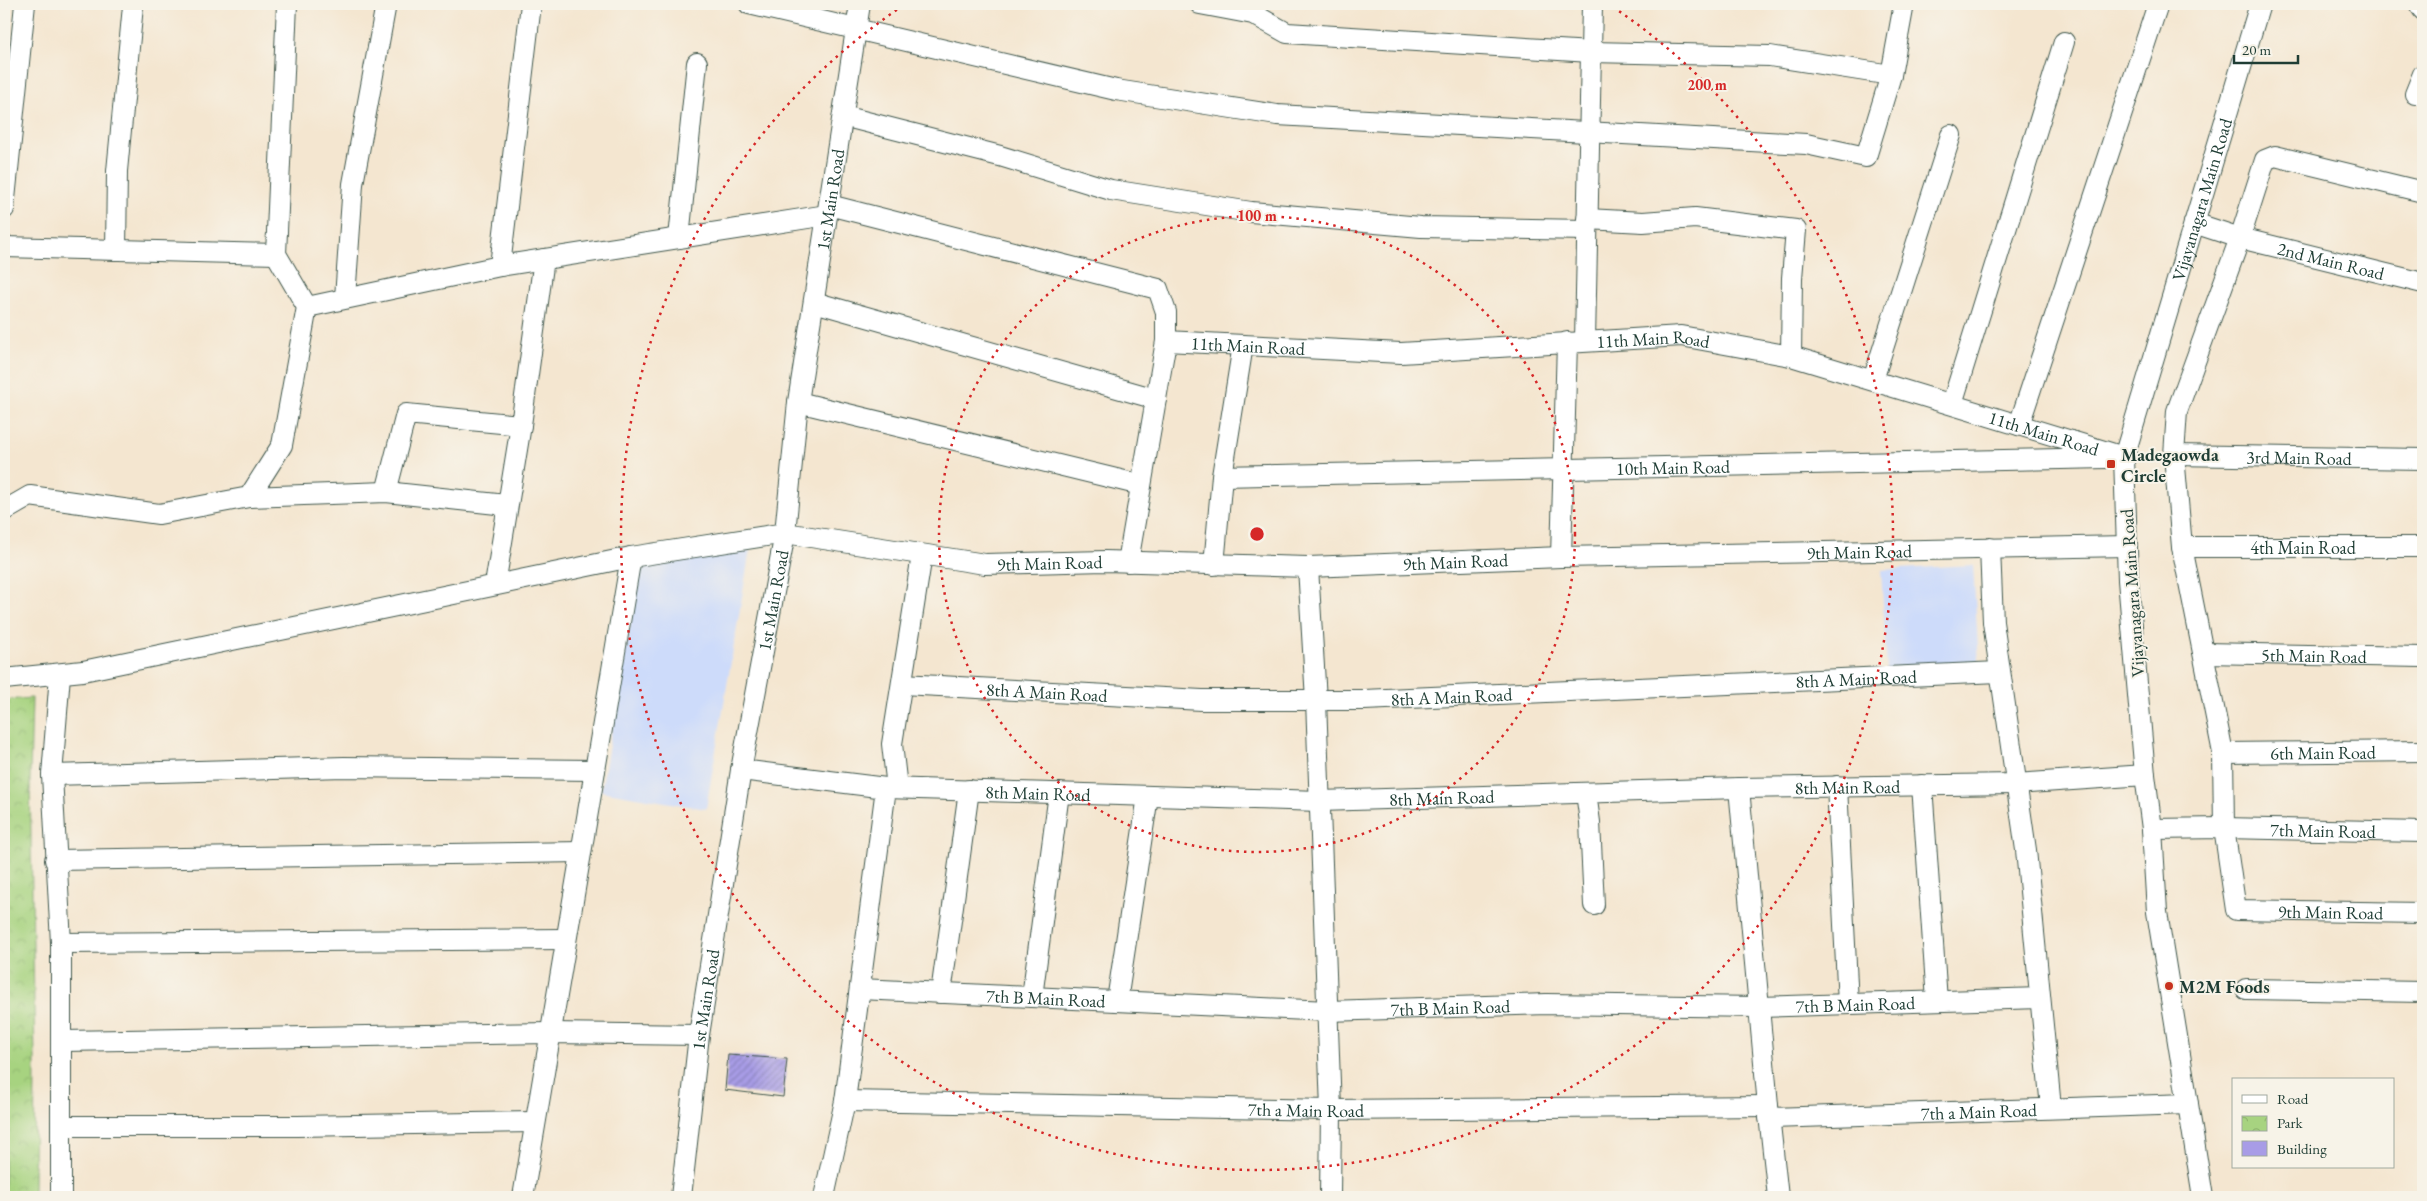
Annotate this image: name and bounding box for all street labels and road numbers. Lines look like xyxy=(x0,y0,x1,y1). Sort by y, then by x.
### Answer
street label: Vijayanagara Main Road xyxy=(2166,114,2237,284)
street label: 1st Main Road xyxy=(810,146,849,252)
street label: 2nd Main Road xyxy=(2275,236,2388,285)
street label: 11th Main Road xyxy=(1596,324,1713,353)
street label: 11th Main Road xyxy=(1190,331,1306,360)
street label: 11th Main Road xyxy=(1986,405,2103,461)
street label: 3rd Main Road xyxy=(2246,445,2353,469)
street label: 10th Main Road xyxy=(1616,454,1731,479)
street label: Vijayanagara Main Road xyxy=(2115,507,2149,678)
street label: 4th Main Road xyxy=(2250,536,2357,559)
street label: 9th Main Road xyxy=(1806,539,1913,564)
street label: 1st Main Road xyxy=(752,547,793,652)
street label: 9th Main Road xyxy=(1402,548,1509,575)
street label: 9th Main Road xyxy=(997,550,1104,575)
street label: 5th Main Road xyxy=(2261,643,2368,667)
street label: 8th A Main Road xyxy=(1795,664,1918,692)
street label: 8th A Main Road xyxy=(985,677,1109,706)
street label: 8th A Main Road xyxy=(1390,682,1514,710)
street label: 6th Main Road xyxy=(2270,740,2377,764)
street label: 8th Main Road xyxy=(1795,774,1901,799)
street label: 8th Main Road xyxy=(985,779,1092,806)
street label: 8th Main Road xyxy=(1389,784,1496,810)
street label: 7th Main Road xyxy=(2270,817,2377,843)
street label: 9th Main Road xyxy=(2278,899,2384,924)
street label: 1st Main Road xyxy=(686,946,724,1051)
street label: 7th B Main Road xyxy=(985,983,1107,1012)
street label: 7th B Main Road xyxy=(1795,990,1916,1017)
street label: 7th B Main Road xyxy=(1390,994,1511,1020)
street label: 7th a Main Road xyxy=(1248,1097,1365,1122)
street label: 7th a Main Road xyxy=(1920,1098,2038,1124)

